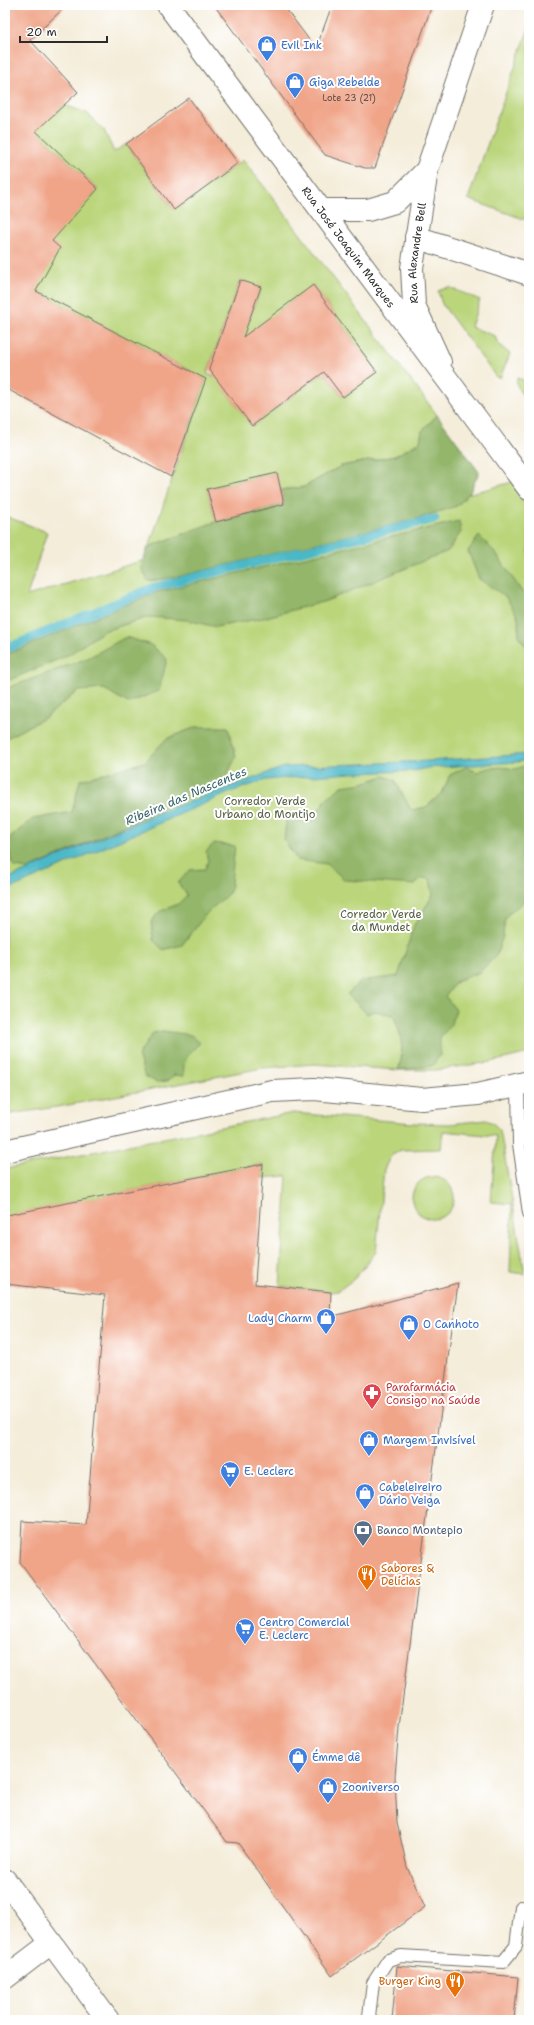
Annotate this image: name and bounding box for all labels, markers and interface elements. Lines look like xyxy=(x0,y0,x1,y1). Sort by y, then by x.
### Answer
scale bar xyxy=(20,18,107,44)
text: 20 m xyxy=(26,24,57,40)
shop icon: Evil Ink xyxy=(256,34,278,62)
place label: Evil Ink xyxy=(281,38,322,53)
shop icon: Giga Rebelde xyxy=(284,71,306,99)
place label: Giga Rebelde xyxy=(309,75,380,90)
house number: Lote 23 (21) xyxy=(322,92,376,104)
street label: Rua José Joaquim Marques xyxy=(298,183,399,311)
street label: Rua Alexandre Bell xyxy=(404,201,430,304)
water label: Ribeira das Nascentes xyxy=(123,763,249,829)
park label: Corredor Verde Urbano do Montijo xyxy=(215,794,316,822)
park label: Corredor Verde da Mundet xyxy=(340,907,422,935)
shop icon: Lady Charm xyxy=(315,1307,337,1335)
place label: Lady Charm xyxy=(248,1311,313,1326)
shop icon: O Canhoto xyxy=(398,1313,420,1341)
place label: O Canhoto xyxy=(423,1317,480,1332)
place label: Parafarmácia Consigo na Saúde xyxy=(386,1380,480,1408)
pharmacy icon: Parafarmácia Consigo na Saúde xyxy=(361,1382,383,1410)
shop icon: Margem Invisível xyxy=(358,1429,380,1457)
place label: Margem Invisível xyxy=(383,1433,476,1448)
supermarket icon: E. Leclerc xyxy=(219,1460,241,1488)
place label: E. Leclerc xyxy=(244,1464,294,1479)
place label: Cabeleireiro Dário Veiga xyxy=(379,1480,442,1508)
shop icon: Cabeleireiro Dário Veiga xyxy=(354,1482,376,1510)
bank icon: Banco Montepio xyxy=(352,1519,374,1547)
place label: Banco Montepio xyxy=(377,1523,463,1538)
place label: Sabores & Delícias xyxy=(381,1561,434,1589)
restaurant icon: Sabores & Delícias xyxy=(356,1563,378,1591)
place label: Centro Comercial E. Leclerc xyxy=(259,1615,350,1643)
supermarket icon: Centro Comercial E. Leclerc xyxy=(234,1617,256,1645)
shop icon: Émme dê xyxy=(287,1746,309,1774)
place label: Émme dê xyxy=(312,1749,361,1765)
shop icon: Zooniverso xyxy=(317,1776,339,1804)
place label: Zooniverso xyxy=(342,1780,400,1795)
restaurant icon: Burger King xyxy=(444,1970,466,1998)
place label: Burger King xyxy=(379,1974,441,1989)

